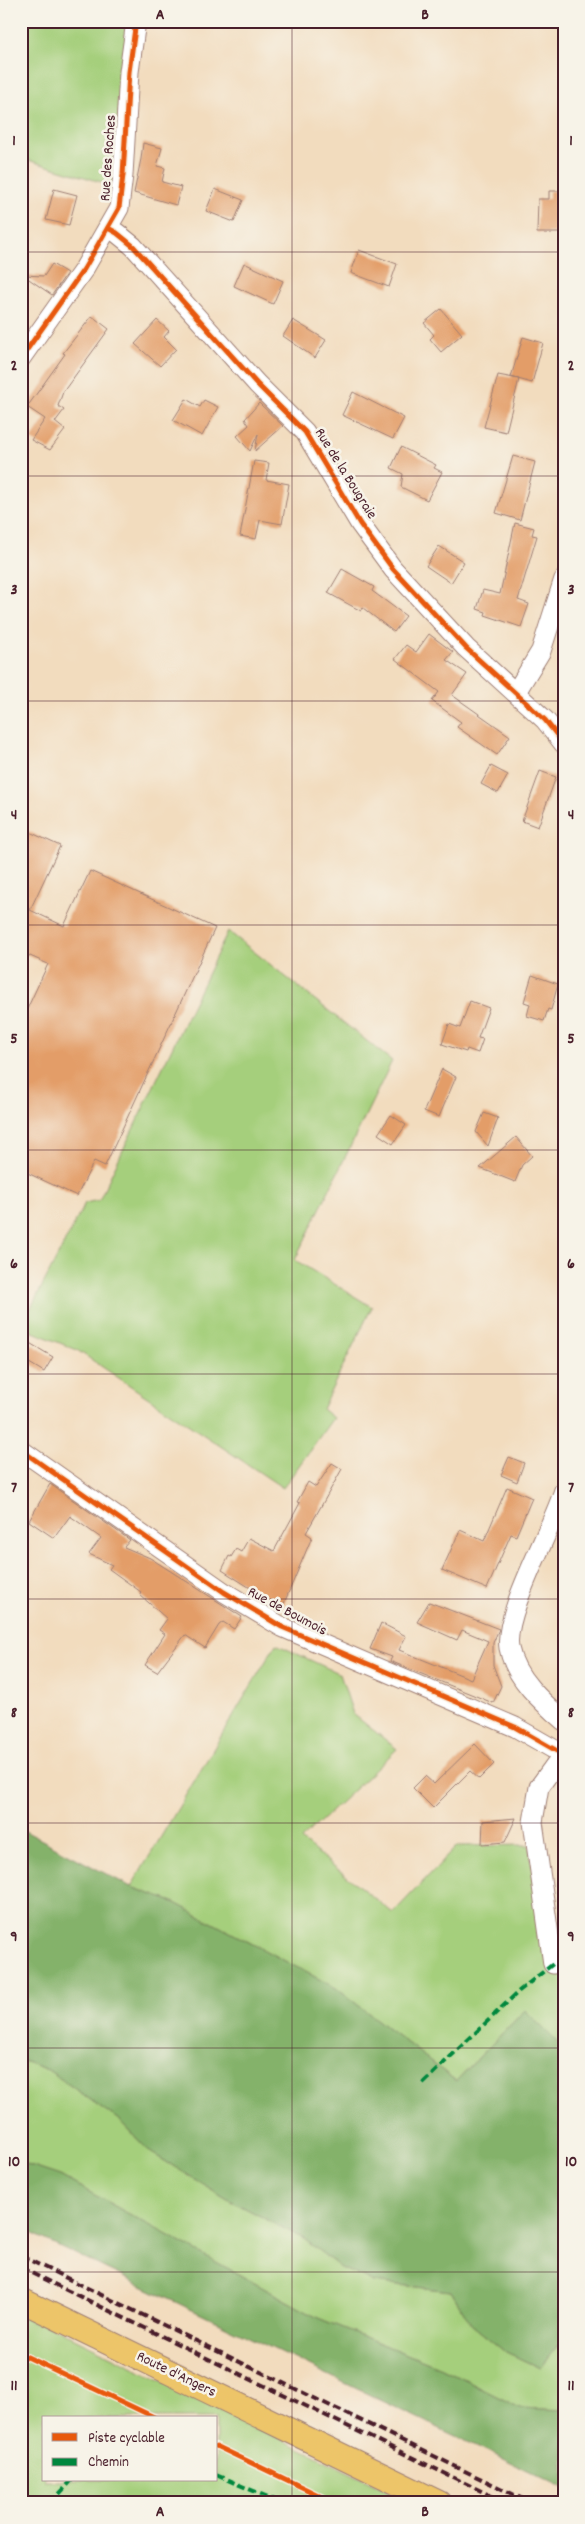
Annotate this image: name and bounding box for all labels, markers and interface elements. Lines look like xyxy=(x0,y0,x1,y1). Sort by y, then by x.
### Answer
text: A xyxy=(156,4,165,27)
text: B xyxy=(421,4,429,27)
street label: Rue des Roches xyxy=(95,114,123,202)
text: 1 xyxy=(12,130,16,153)
text: 1 xyxy=(569,130,573,153)
text: 2 xyxy=(11,355,18,378)
text: 2 xyxy=(568,355,575,378)
street label: Rue de la Bougraie xyxy=(308,424,382,524)
text: 3 xyxy=(10,579,18,602)
text: 3 xyxy=(567,579,575,602)
text: 4 xyxy=(11,804,17,827)
text: 4 xyxy=(568,804,574,827)
text: 5 xyxy=(10,1028,18,1051)
text: 5 xyxy=(567,1028,575,1051)
text: 6 xyxy=(10,1253,18,1276)
text: 6 xyxy=(567,1253,575,1276)
text: 7 xyxy=(11,1477,17,1500)
text: 7 xyxy=(568,1477,574,1500)
street label: Rue de Boumois xyxy=(243,1582,331,1642)
text: 8 xyxy=(11,1702,18,1725)
text: 8 xyxy=(568,1702,575,1725)
text: 9 xyxy=(10,1926,18,1949)
text: 9 xyxy=(567,1926,575,1949)
text: 10 xyxy=(8,2151,20,2174)
text: 10 xyxy=(565,2151,577,2174)
street label: Route d'Angers xyxy=(132,2346,220,2404)
text: 11 xyxy=(10,2375,18,2398)
text: 11 xyxy=(567,2375,575,2398)
legend xyxy=(42,2416,218,2482)
text: Piste cyclable xyxy=(88,2428,165,2450)
text: Chemin xyxy=(88,2452,129,2474)
text: A xyxy=(156,2501,165,2524)
text: B xyxy=(421,2501,429,2524)

